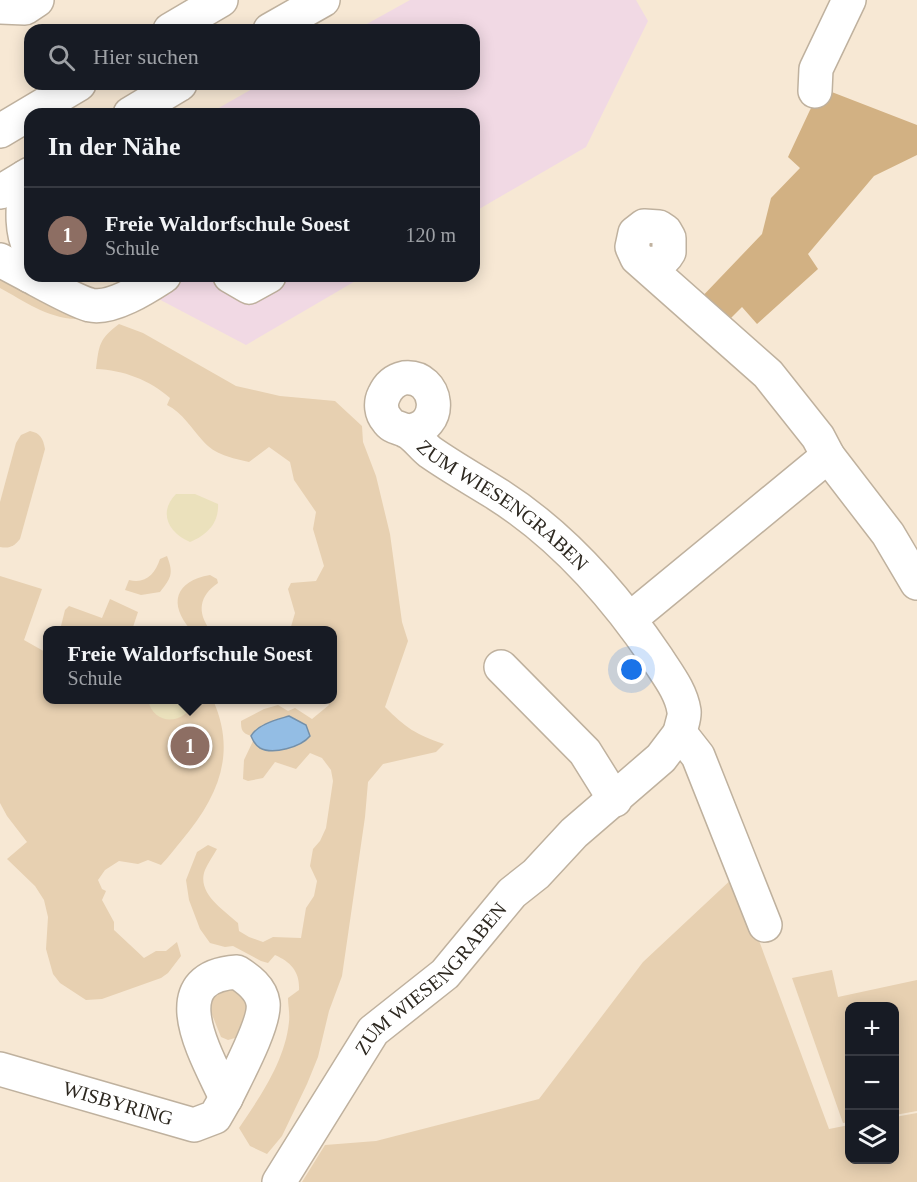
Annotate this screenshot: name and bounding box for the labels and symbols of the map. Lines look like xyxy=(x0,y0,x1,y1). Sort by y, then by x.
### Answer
street label: ZUM WIESENGRABEN xyxy=(413,435,593,575)
your location xyxy=(617,655,646,684)
pin: 1 xyxy=(170,724,210,768)
street label: ZUM WIESENGRABEN xyxy=(350,898,511,1058)
street label: WISBYRING xyxy=(61,1077,176,1129)

